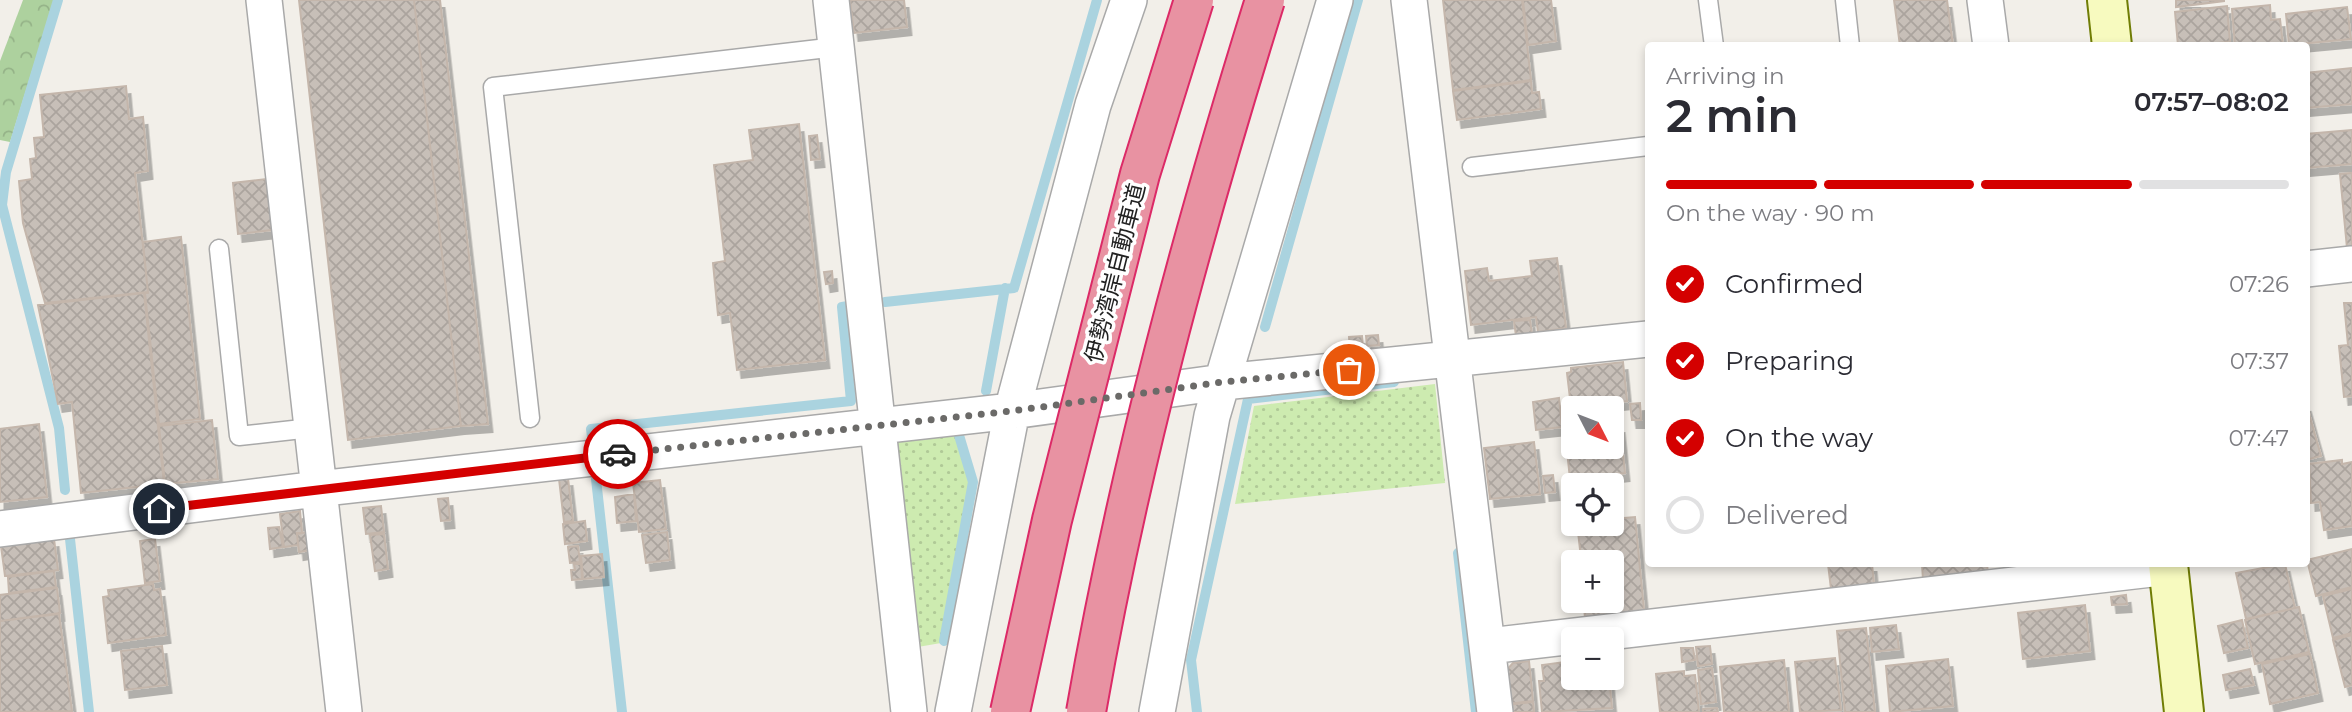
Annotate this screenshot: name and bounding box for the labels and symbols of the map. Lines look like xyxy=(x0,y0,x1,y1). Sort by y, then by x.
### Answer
street label: 伊勢湾岸自動車道 xyxy=(1079,180,1151,366)
pin xyxy=(1319,340,1379,400)
north arrow xyxy=(1561,396,1624,458)
courier xyxy=(583,419,653,489)
pin xyxy=(129,479,189,539)

